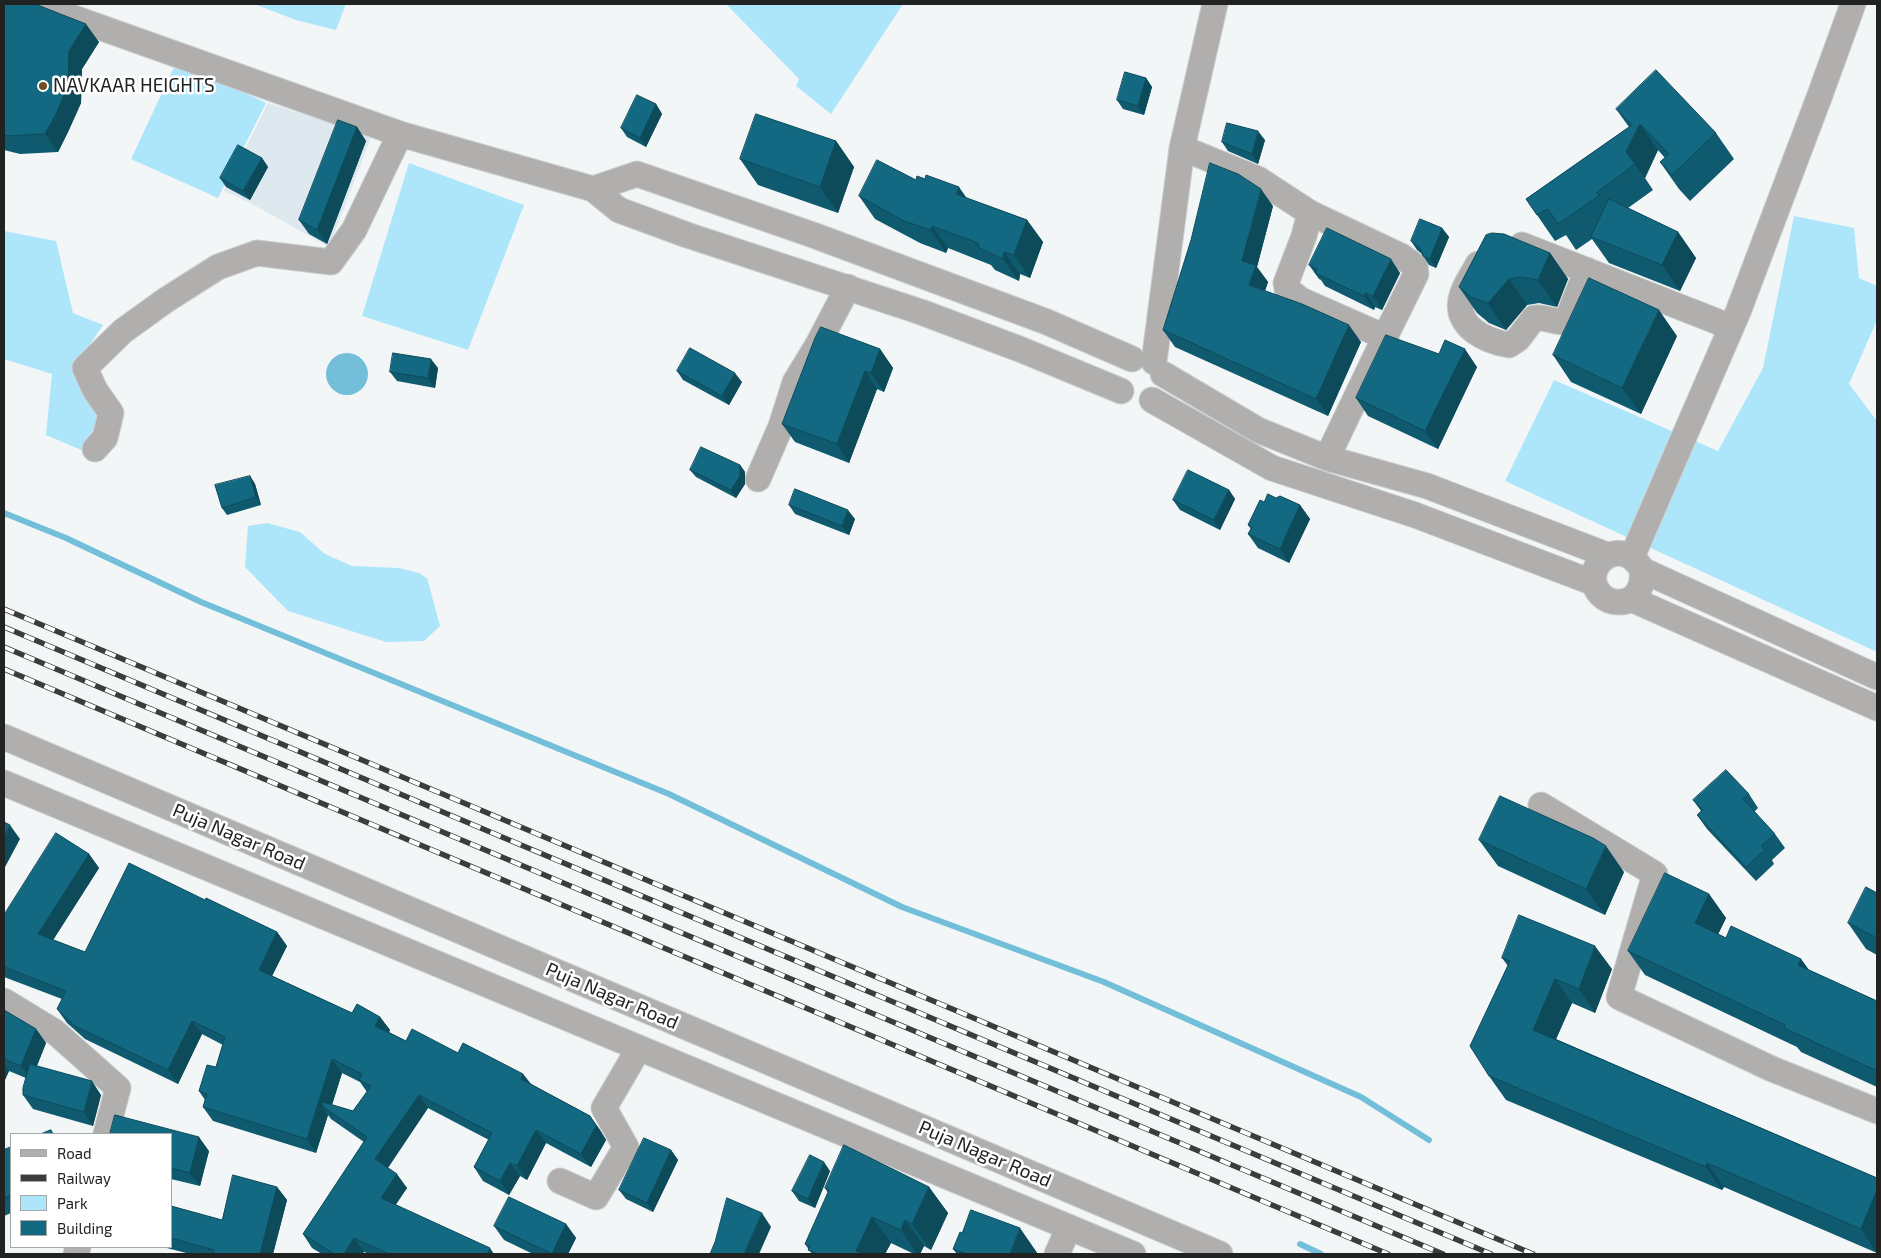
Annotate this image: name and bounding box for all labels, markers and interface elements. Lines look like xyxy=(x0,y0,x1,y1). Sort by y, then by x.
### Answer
place label: NAVKAAR HEIGHTS xyxy=(53,75,215,97)
marker: NAVKAAR HEIGHTS xyxy=(37,80,49,92)
street label: Puja Nagar Road xyxy=(169,799,309,875)
street label: Puja Nagar Road xyxy=(542,958,682,1034)
street label: Puja Nagar Road xyxy=(915,1116,1055,1192)
legend xyxy=(10,1133,172,1248)
text: Road xyxy=(57,1144,92,1162)
text: Railway xyxy=(57,1169,111,1187)
text: Park xyxy=(57,1194,88,1212)
text: Building xyxy=(57,1219,112,1237)

